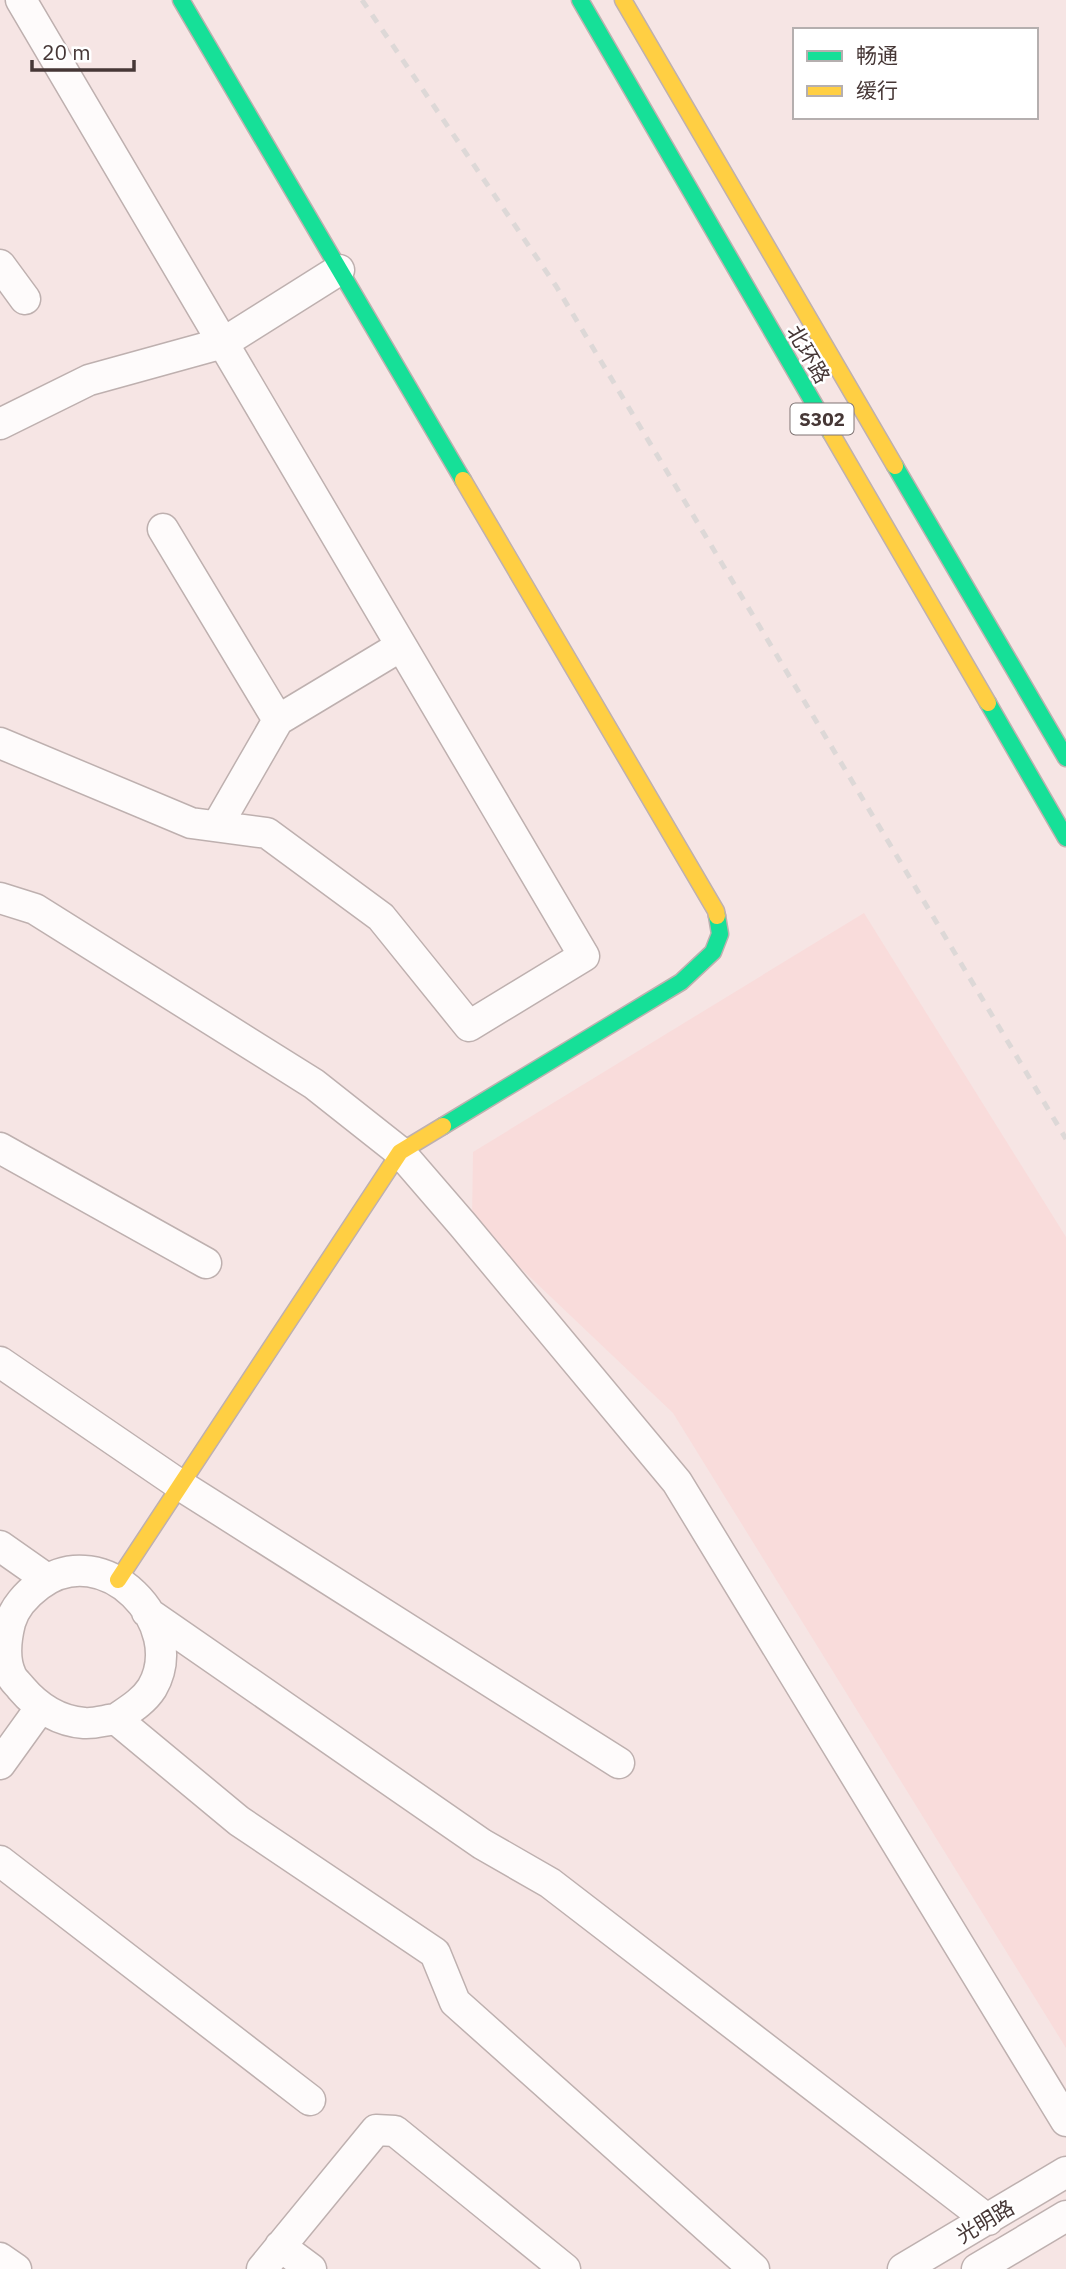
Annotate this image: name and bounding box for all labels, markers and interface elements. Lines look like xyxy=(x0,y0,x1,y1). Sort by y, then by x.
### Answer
scale bar xyxy=(32,28,133,72)
legend xyxy=(793,28,1038,119)
text: 20 m xyxy=(42,38,91,66)
text: 畅通 xyxy=(856,41,898,69)
text: 缓行 xyxy=(856,76,898,104)
street label: 北环路 xyxy=(781,320,837,388)
road number: S302 xyxy=(790,404,854,434)
street label: 光明路 xyxy=(951,2193,1019,2249)

